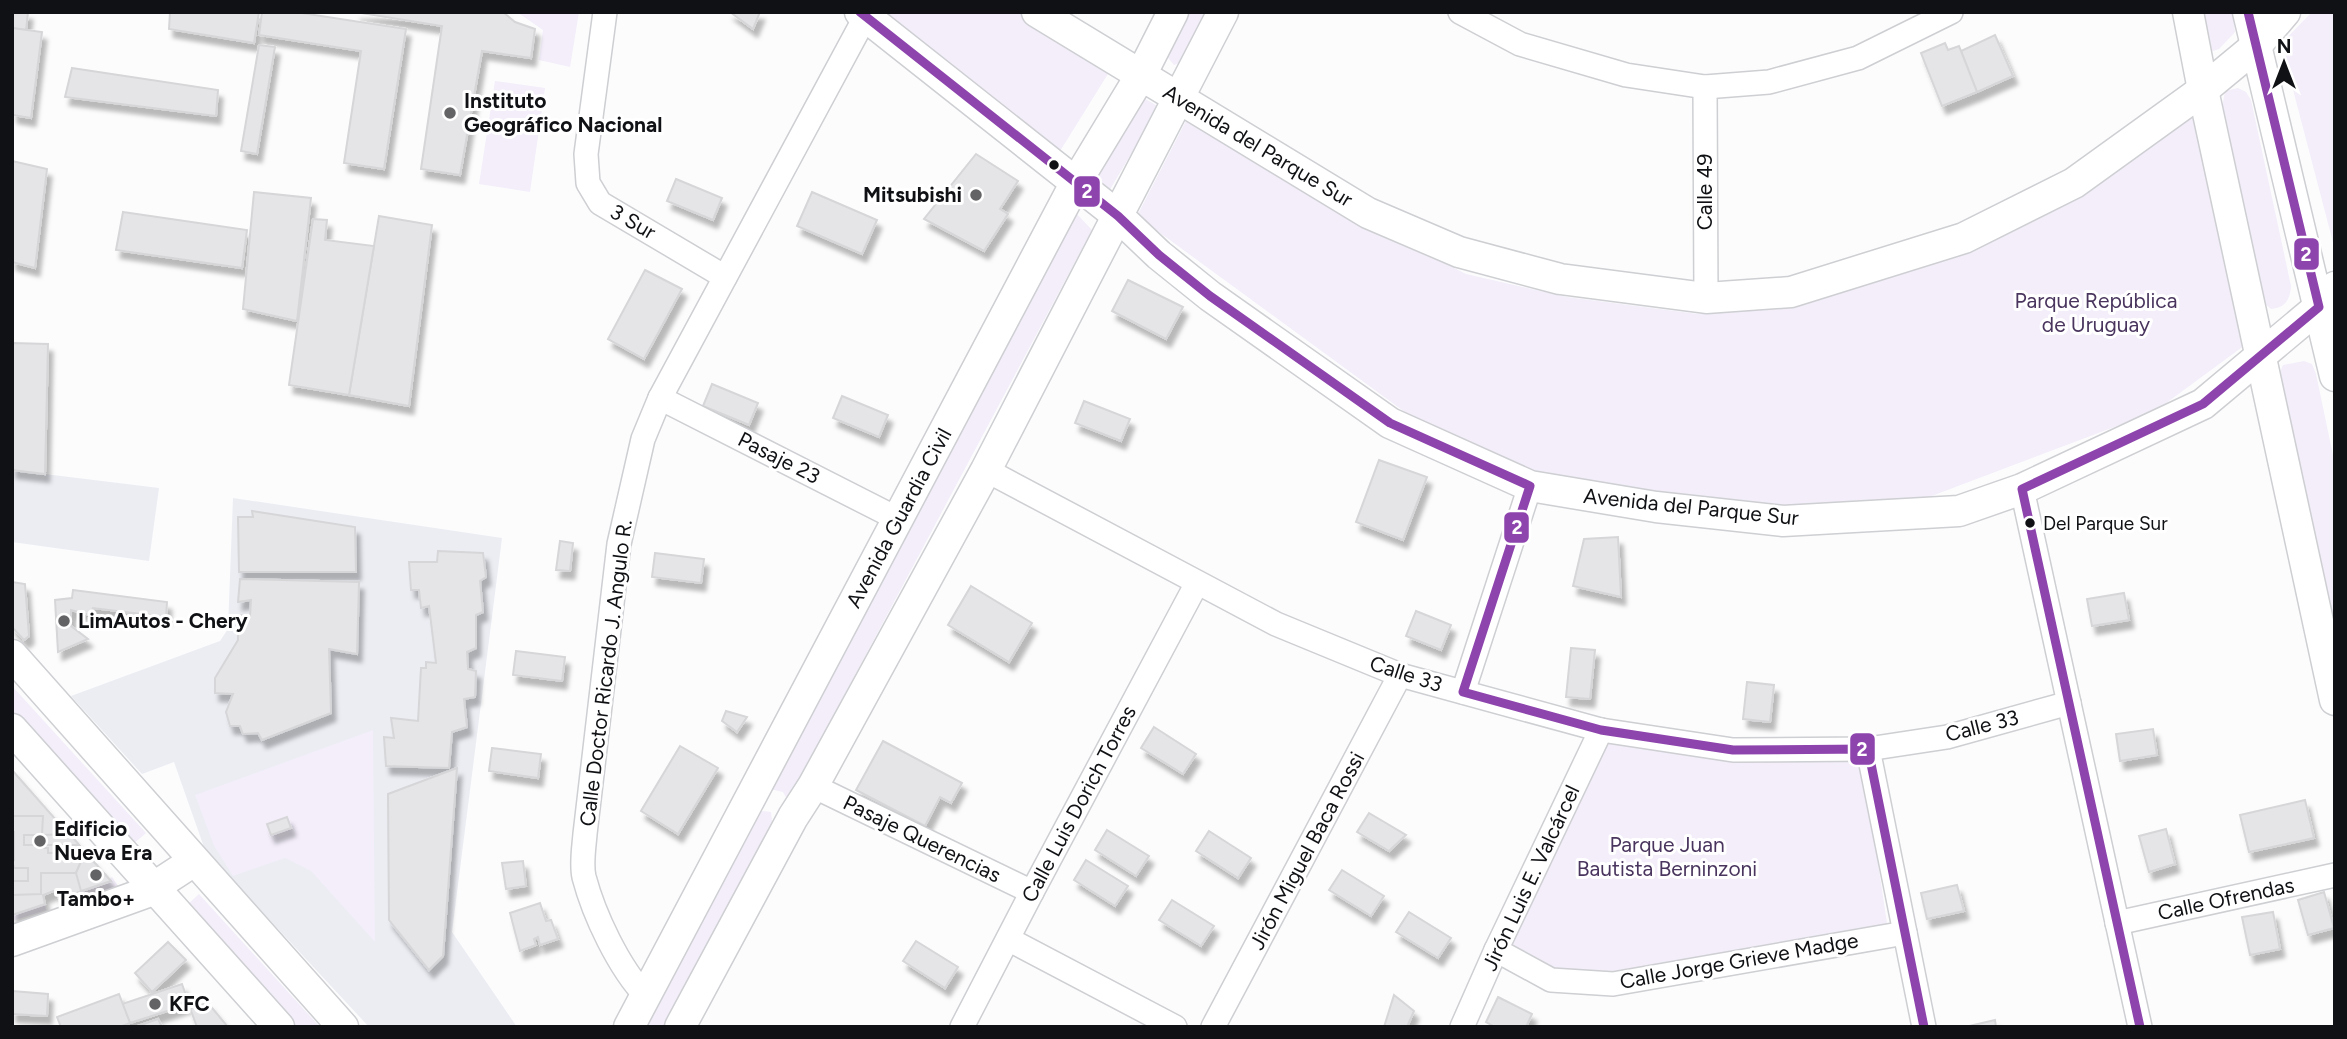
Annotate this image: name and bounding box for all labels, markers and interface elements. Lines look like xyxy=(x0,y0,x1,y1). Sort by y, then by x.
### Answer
north arrow xyxy=(2249,28,2319,98)
text: N xyxy=(2277,35,2291,58)
street label: Avenida del Parque Sur xyxy=(1159,79,1357,212)
place label: Instituto Geográfico Nacional xyxy=(464,88,662,137)
marker: Instituto Geográfico Nacional xyxy=(442,105,458,121)
street label: Calle 49 xyxy=(1692,154,1717,230)
unlabelled marker xyxy=(1047,158,1061,172)
line badge: 2 xyxy=(1073,175,1101,208)
text: 2 xyxy=(1081,180,1093,203)
place label: Mitsubishi xyxy=(863,182,962,207)
marker: Mitsubishi xyxy=(968,187,984,203)
street label: 3 Sur xyxy=(606,199,660,244)
line badge: 2 xyxy=(2293,237,2320,271)
text: 2 xyxy=(2300,243,2312,266)
park label: Parque República de Uruguay xyxy=(2015,288,2177,337)
street label: Avenida Guardia Civil xyxy=(841,424,957,612)
street label: Pasaje 23 xyxy=(734,426,824,489)
street label: Avenida del Parque Sur xyxy=(1582,483,1800,530)
line badge: 2 xyxy=(1503,511,1530,544)
place label: Del Parque Sur xyxy=(2043,512,2168,535)
text: 2 xyxy=(1511,516,1523,539)
marker: Del Parque Sur xyxy=(2023,516,2037,530)
street label: Calle Doctor Ricardo J. Angulo R. xyxy=(574,518,637,828)
place label: LimAutos - Chery xyxy=(78,608,249,633)
marker: LimAutos - Chery xyxy=(56,613,72,629)
street label: Calle 33 xyxy=(1367,650,1445,697)
street label: Calle Luis Dorich Torres xyxy=(1016,701,1141,906)
street label: Calle 33 xyxy=(1943,704,2021,747)
line badge: 2 xyxy=(1849,732,1876,766)
text: 2 xyxy=(1856,738,1868,761)
street label: Jirón Miguel Baca Rossi xyxy=(1244,748,1369,954)
street label: Jirón Luis E. Valcárcel xyxy=(1477,781,1585,975)
street label: Pasaje Querencias xyxy=(839,790,1005,887)
place label: Edificio Nueva Era xyxy=(54,816,152,865)
park label: Parque Juan Bautista Berninzoni xyxy=(1577,832,1757,881)
marker: Edificio Nueva Era xyxy=(32,833,48,849)
marker: Tambo+ xyxy=(88,867,104,883)
street label: Calle Ofrendas xyxy=(2155,872,2296,925)
place label: Tambo+ xyxy=(57,886,135,911)
street label: Calle Jorge Grieve Madge xyxy=(1618,927,1860,994)
place label: KFC xyxy=(169,991,210,1016)
marker: KFC xyxy=(147,996,163,1012)

